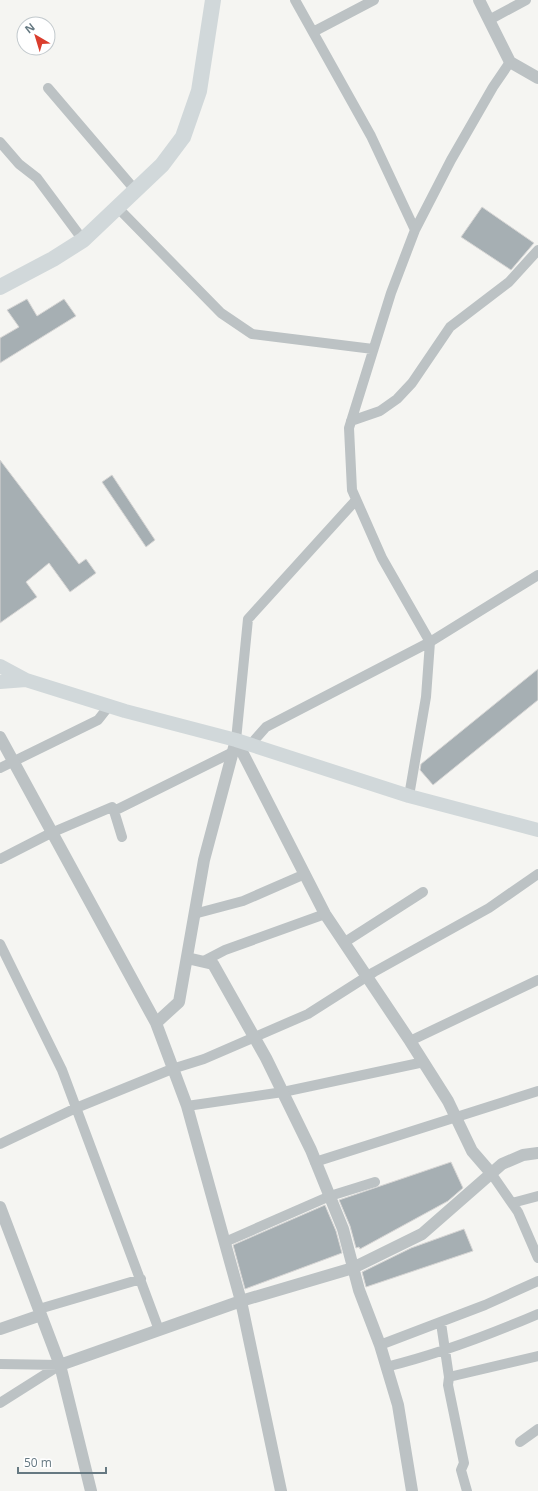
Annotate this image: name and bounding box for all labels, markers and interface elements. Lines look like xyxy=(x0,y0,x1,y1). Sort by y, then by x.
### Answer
north arrow xyxy=(16,16,56,56)
text: N xyxy=(21,19,38,36)
scale bar xyxy=(18,1449,106,1475)
text: 50 m xyxy=(24,1454,52,1471)

